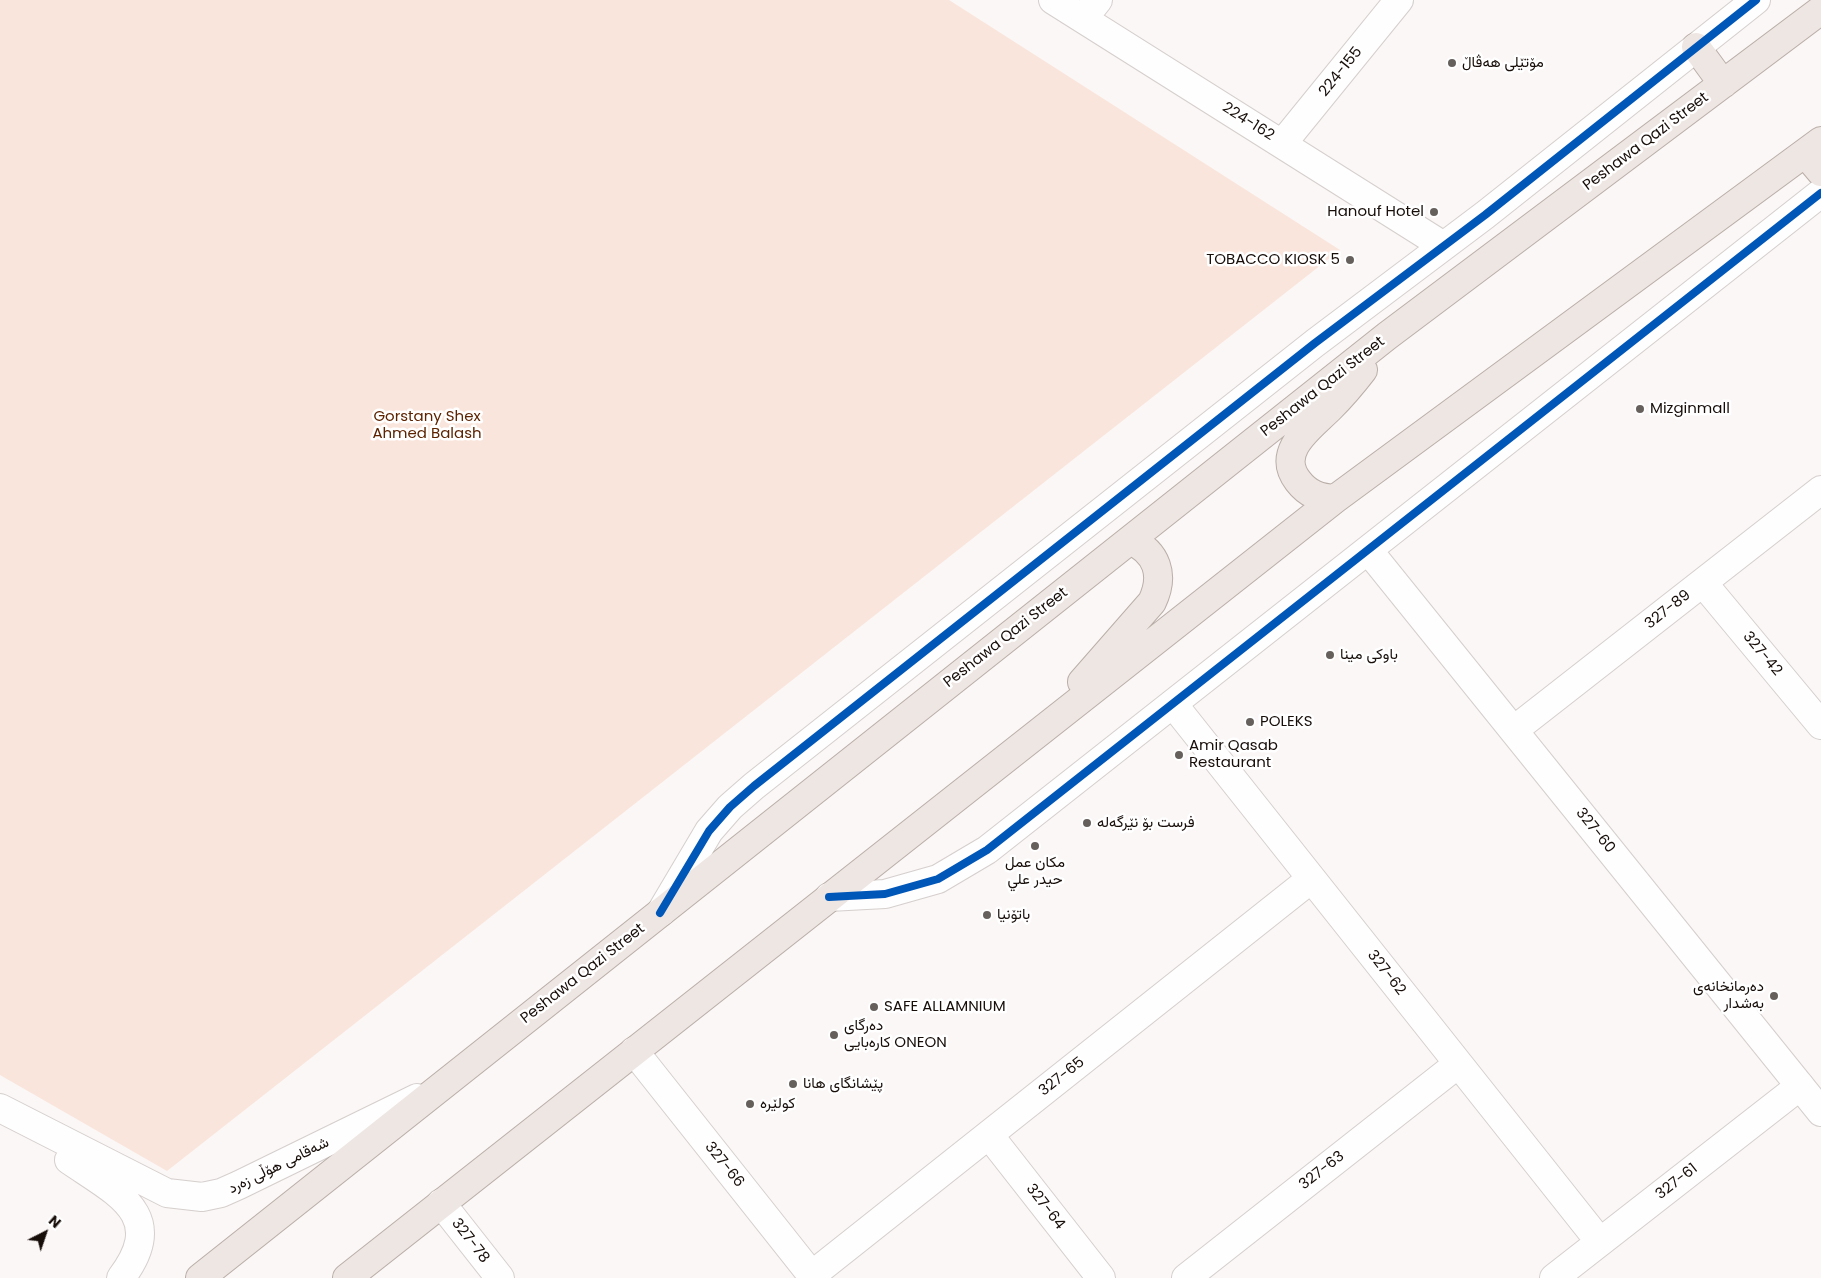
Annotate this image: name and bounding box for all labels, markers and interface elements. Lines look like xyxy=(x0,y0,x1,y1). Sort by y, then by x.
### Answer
street label: 224-155 xyxy=(1316,44,1366,100)
place label: مۆتێلی هەڤاڵ xyxy=(1462,54,1544,72)
marker: مۆتێلی هەڤاڵ xyxy=(1446,57,1458,69)
street label: Peshawa Qazi Street xyxy=(1580,89,1712,195)
street label: 224-162 xyxy=(1219,99,1277,145)
place label: Hanouf Hotel xyxy=(1327,203,1424,221)
marker: Hanouf Hotel xyxy=(1428,206,1440,218)
place label: TOBACCO KIOSK 5 xyxy=(1206,251,1340,269)
marker: TOBACCO KIOSK 5 xyxy=(1344,254,1356,266)
street label: Peshawa Qazi Street xyxy=(1257,333,1389,441)
place label: Mizginmall xyxy=(1650,400,1730,418)
marker: Mizginmall xyxy=(1634,403,1646,415)
park label: Gorstany Shex Ahmed Balash xyxy=(372,408,482,443)
street label: Peshawa Qazi Street xyxy=(940,584,1072,692)
street label: 327-89 xyxy=(1642,587,1694,633)
street label: 327-42 xyxy=(1738,628,1786,680)
place label: باوکی مینا xyxy=(1340,646,1398,664)
marker: باوکی مینا xyxy=(1324,649,1336,661)
place label: POLEKS xyxy=(1260,713,1312,731)
marker: POLEKS xyxy=(1244,716,1256,728)
place label: Amir Qasab Restaurant xyxy=(1189,737,1278,772)
marker: Amir Qasab Restaurant xyxy=(1173,749,1185,761)
street label: 327-60 xyxy=(1571,805,1619,857)
place label: فرست بۆ نێرگەلە xyxy=(1097,814,1195,832)
marker: فرست بۆ نێرگەلە xyxy=(1081,817,1093,829)
marker: مكان عمل حيدر علي xyxy=(1029,840,1041,852)
place label: مكان عمل حيدر علي xyxy=(1005,854,1065,889)
place label: باتۆنیا xyxy=(997,906,1030,924)
marker: باتۆنیا xyxy=(981,909,993,921)
street label: Peshawa Qazi Street xyxy=(517,920,649,1028)
street label: 327-62 xyxy=(1363,947,1409,999)
place label: دەرمانخانەی بەشدار xyxy=(1693,978,1764,1013)
marker: دەرمانخانەی بەشدار xyxy=(1768,990,1780,1002)
place label: SAFE ALLAMNIUM xyxy=(884,998,1006,1016)
marker: SAFE ALLAMNIUM xyxy=(868,1001,880,1013)
place label: دەرگای کارەبایی ONEON xyxy=(844,1017,947,1052)
marker: دەرگای کارەبایی ONEON xyxy=(828,1029,840,1041)
street label: 327-65 xyxy=(1036,1054,1088,1100)
place label: پێشانگای هانا xyxy=(803,1075,883,1093)
marker: پێشانگای هانا xyxy=(787,1078,799,1090)
place label: کولێرە xyxy=(760,1095,795,1113)
marker: کولێرە xyxy=(744,1098,756,1110)
street label: شەقامی هۆڵی زەرد xyxy=(226,1134,332,1198)
street label: 327-66 xyxy=(700,1139,748,1191)
street label: 327-63 xyxy=(1296,1148,1348,1194)
street label: 327-61 xyxy=(1652,1160,1702,1204)
street label: 327-64 xyxy=(1022,1181,1068,1233)
north arrow xyxy=(20,1208,70,1258)
text: N xyxy=(44,1211,65,1233)
street label: 327-78 xyxy=(447,1215,493,1267)

